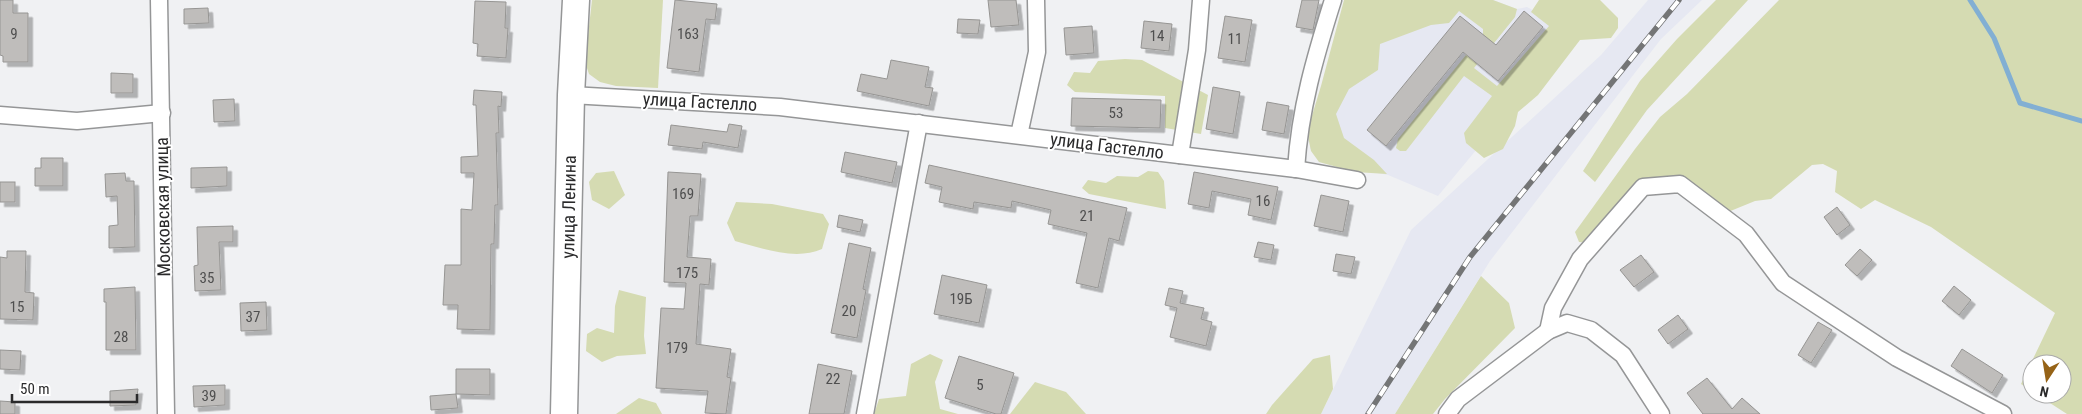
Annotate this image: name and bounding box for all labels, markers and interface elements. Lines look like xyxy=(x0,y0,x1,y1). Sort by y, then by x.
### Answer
house number: 9 xyxy=(10,25,18,43)
house number: 163 xyxy=(677,25,699,43)
house number: 14 xyxy=(1150,27,1164,45)
house number: 11 xyxy=(1228,30,1242,48)
street label: улица Гастелло xyxy=(642,88,758,115)
house number: 53 xyxy=(1109,104,1123,122)
street label: улица Гастелло xyxy=(1049,128,1165,163)
street label: Московская улица xyxy=(151,137,174,277)
street label: улица Ленина xyxy=(557,155,580,259)
house number: 169 xyxy=(672,185,694,203)
house number: 16 xyxy=(1256,192,1270,210)
house number: 21 xyxy=(1080,207,1094,225)
house number: 175 xyxy=(676,264,698,282)
house number: 35 xyxy=(200,269,214,287)
house number: 19Б xyxy=(949,290,973,308)
house number: 15 xyxy=(10,298,24,316)
house number: 20 xyxy=(842,302,856,320)
house number: 37 xyxy=(246,308,260,326)
house number: 28 xyxy=(114,328,128,346)
house number: 179 xyxy=(666,339,688,357)
north arrow xyxy=(2022,354,2072,404)
house number: 22 xyxy=(826,370,840,388)
scale bar xyxy=(12,372,138,404)
house number: 5 xyxy=(976,376,984,394)
text: 50 m xyxy=(20,380,50,398)
text: N xyxy=(2038,383,2050,400)
house number: 39 xyxy=(202,387,216,405)

